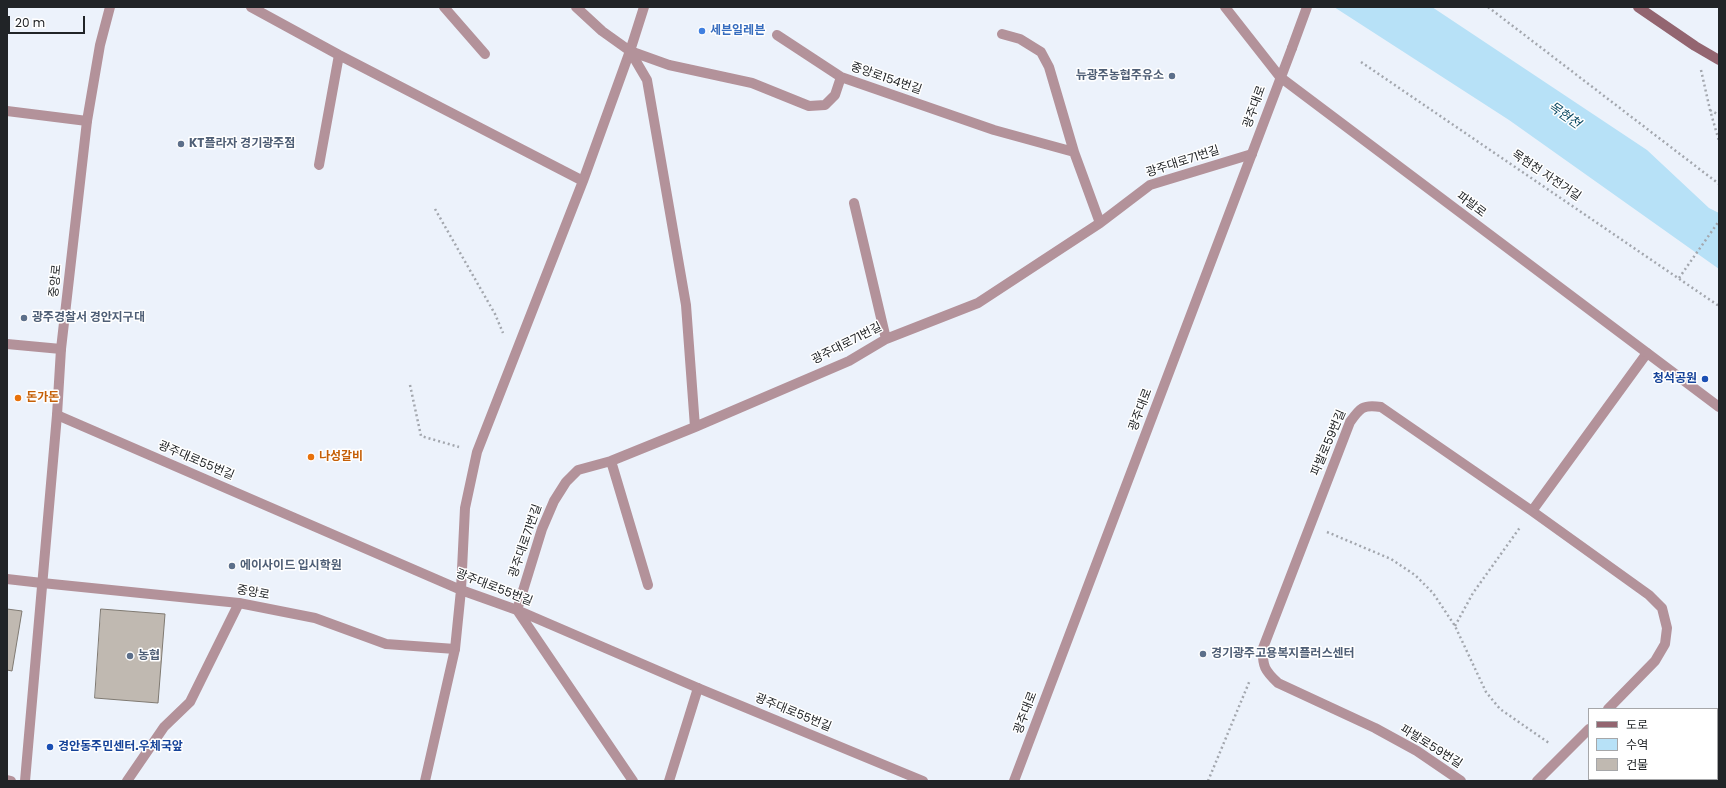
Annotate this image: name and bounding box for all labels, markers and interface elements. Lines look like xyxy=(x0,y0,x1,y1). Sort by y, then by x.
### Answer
scale bar xyxy=(10,8,87,34)
text: 20 m xyxy=(15,14,45,31)
place label: 세븐일레븐 xyxy=(710,24,765,38)
marker: 세븐일레븐 xyxy=(697,26,707,36)
street label: 중앙로154번길 xyxy=(849,60,923,98)
place label: 뉴광주농협주유소 xyxy=(1076,69,1164,83)
marker: 뉴광주농협주유소 xyxy=(1167,71,1177,81)
street label: 광주대로 xyxy=(1241,84,1269,130)
water label: 목현천 xyxy=(1545,99,1583,133)
place label: KT플라자 경기광주점 xyxy=(189,137,295,151)
marker: KT플라자 경기광주점 xyxy=(176,139,186,149)
street label: 광주대로71번길 xyxy=(1144,143,1222,181)
street label: 목현천 자전거길 xyxy=(1509,148,1583,204)
street label: 파발로 xyxy=(1453,189,1489,221)
street label: 중앙로 xyxy=(47,264,65,298)
place label: 광주경찰서 경안지구대 xyxy=(32,311,145,325)
marker: 광주경찰서 경안지구대 xyxy=(19,313,29,323)
street label: 광주대로71번길 xyxy=(810,320,884,368)
place label: 청석공원 xyxy=(1653,372,1697,386)
marker: 청석공원 xyxy=(1700,374,1710,384)
street label: 광주대로 xyxy=(1126,387,1156,433)
place label: 돈가돈 xyxy=(26,391,59,405)
marker: 돈가돈 xyxy=(13,393,23,403)
street label: 파발로59번길 xyxy=(1309,408,1349,478)
street label: 광주대로55번길 xyxy=(156,438,236,484)
place label: 나성갈비 xyxy=(319,450,363,464)
marker: 나성갈비 xyxy=(306,452,316,462)
street label: 광주대로71번길 xyxy=(507,502,545,580)
place label: 에이사이드 입시학원 xyxy=(240,559,342,573)
marker: 에이사이드 입시학원 xyxy=(227,561,237,571)
street label: 광주대로55번길 xyxy=(453,567,535,609)
street label: 중앙로 xyxy=(235,583,271,603)
place label: 경기광주고용복지플러스센터 xyxy=(1211,647,1355,661)
place label: 농협 xyxy=(138,649,160,663)
marker: 경기광주고용복지플러스센터 xyxy=(1198,649,1208,659)
marker: 농협 xyxy=(125,651,135,661)
street label: 광주대로 xyxy=(1011,690,1041,736)
street label: 광주대로55번길 xyxy=(753,691,833,735)
legend xyxy=(1588,708,1718,780)
text: 도로 xyxy=(1626,716,1648,733)
street label: 파발로59번길 xyxy=(1397,722,1465,772)
text: 수역 xyxy=(1626,736,1648,753)
place label: 경안동주민센터.우체국앞 xyxy=(58,740,183,754)
marker: 경안동주민센터.우체국앞 xyxy=(45,742,55,752)
text: 건물 xyxy=(1626,756,1648,773)

